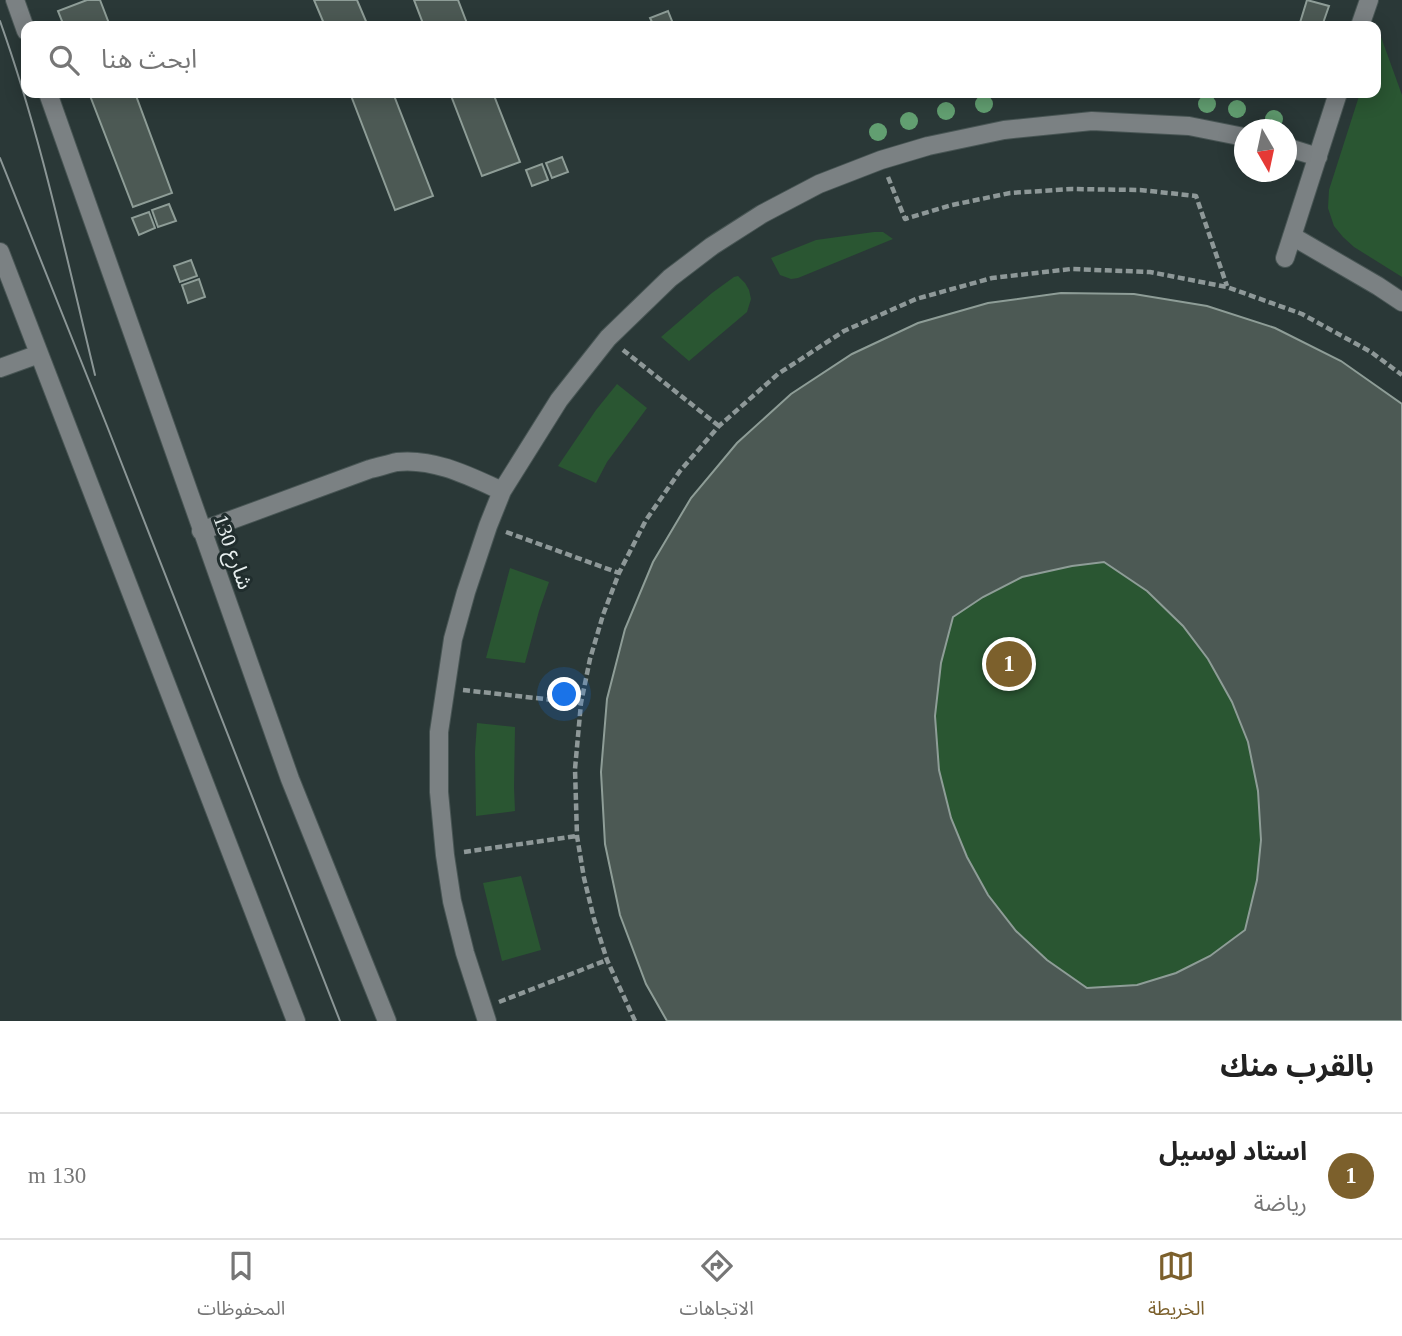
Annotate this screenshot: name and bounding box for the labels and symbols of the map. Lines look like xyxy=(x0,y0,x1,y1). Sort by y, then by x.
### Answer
north arrow xyxy=(1234,119,1297,182)
street label: شارع 130 xyxy=(206,511,258,594)
pin: 1 xyxy=(986,638,1032,690)
your location xyxy=(547,677,581,711)

